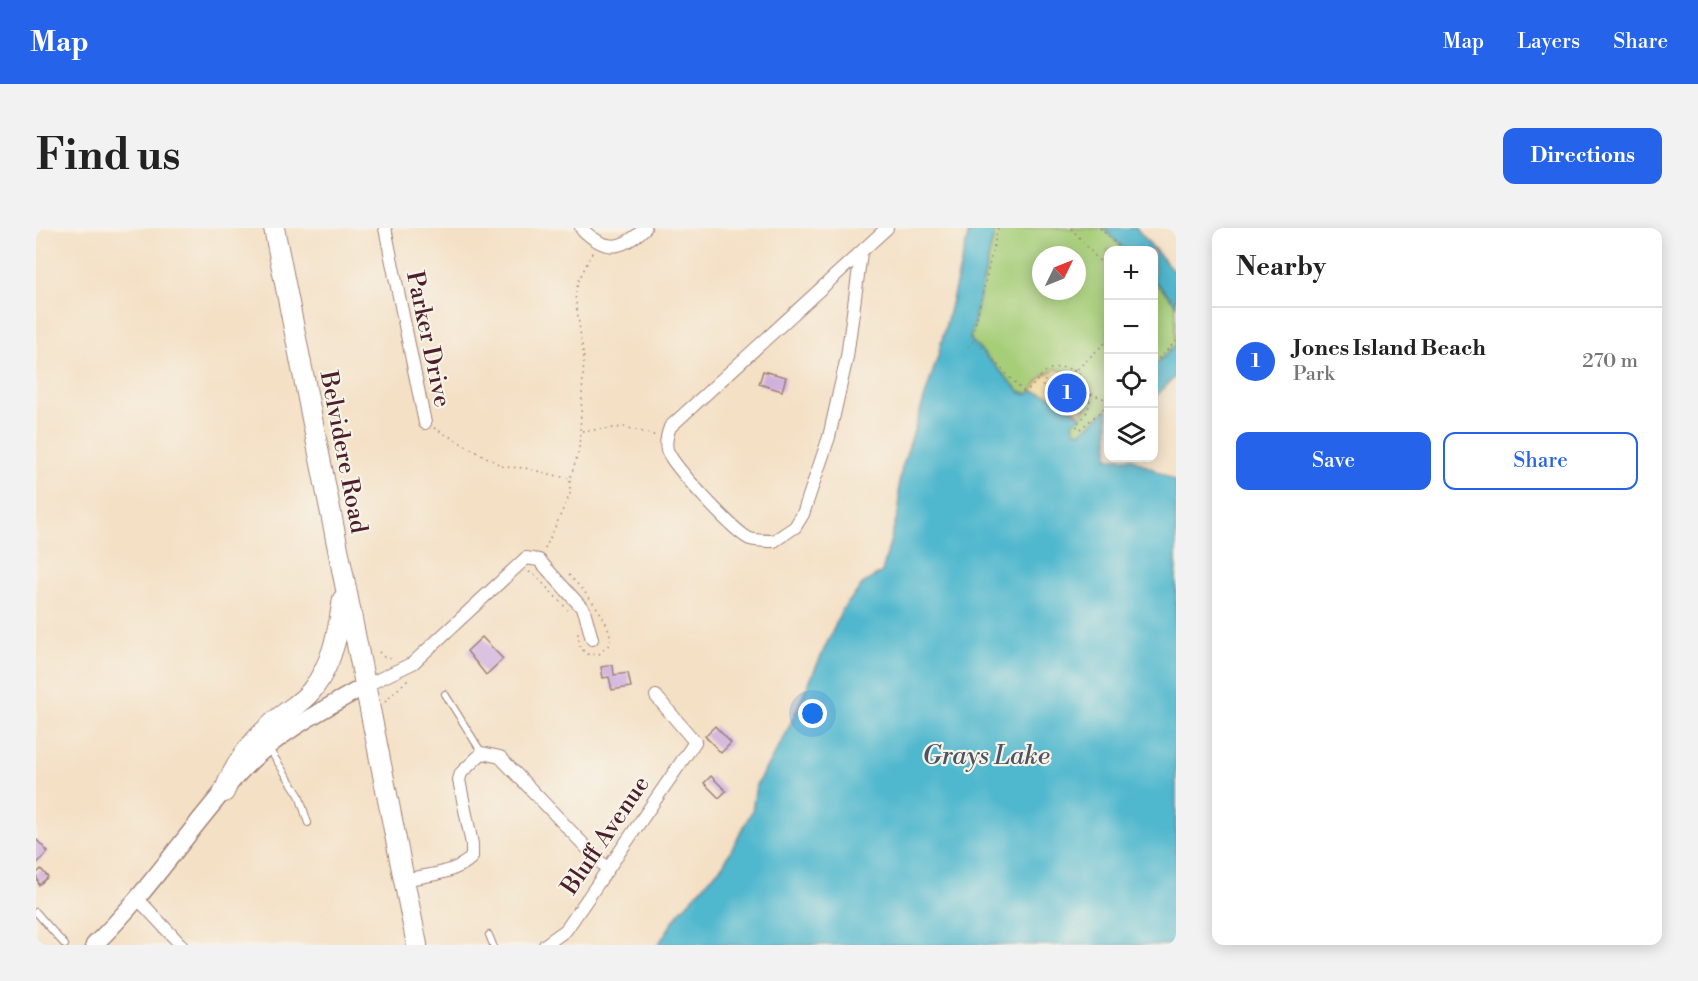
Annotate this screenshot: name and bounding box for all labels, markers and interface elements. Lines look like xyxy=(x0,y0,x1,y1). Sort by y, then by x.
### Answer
text: Map xyxy=(30,25,89,60)
text: Map xyxy=(1443,29,1484,55)
text: Layers xyxy=(1517,29,1580,55)
text: Share xyxy=(1613,29,1668,55)
button: Directions xyxy=(1503,128,1662,184)
text: Find us xyxy=(36,130,180,183)
north arrow xyxy=(1032,246,1086,300)
map controls xyxy=(1104,246,1158,462)
button: + xyxy=(1104,246,1158,300)
text: Nearby xyxy=(1236,251,1326,283)
street label: Parker Drive xyxy=(399,268,457,410)
button: − xyxy=(1104,300,1158,354)
text: Jones Island Beach xyxy=(1293,335,1486,362)
text: 1 xyxy=(1251,349,1260,374)
text: 270 m xyxy=(1582,349,1638,374)
button: locate xyxy=(1104,354,1158,408)
text: Park xyxy=(1293,362,1335,387)
street label: Belvidere Road xyxy=(312,367,374,536)
pin: 1 xyxy=(1048,370,1086,416)
button: layers xyxy=(1104,408,1158,462)
button: Save xyxy=(1236,432,1431,490)
button: Share xyxy=(1443,432,1638,490)
your location xyxy=(798,699,827,728)
water label: Grays Lake xyxy=(922,740,1050,772)
street label: Bluff Avenue xyxy=(554,770,657,902)

